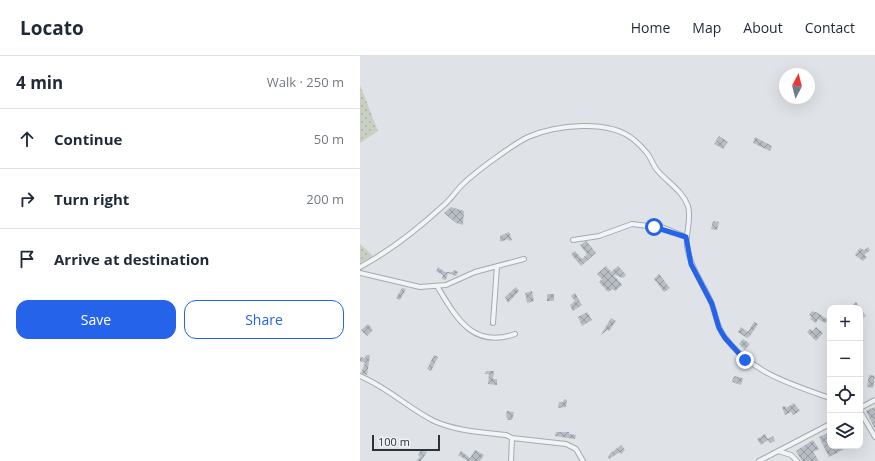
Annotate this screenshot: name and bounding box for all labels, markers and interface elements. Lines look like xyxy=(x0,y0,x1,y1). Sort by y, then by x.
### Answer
text: Locato xyxy=(20,15,84,41)
text: Home xyxy=(631,18,670,37)
text: Map xyxy=(692,18,721,37)
text: About xyxy=(743,18,783,37)
text: Contact xyxy=(805,18,855,37)
north arrow xyxy=(779,68,815,104)
text: 4 min xyxy=(16,71,63,94)
text: Walk · 250 m xyxy=(267,73,344,91)
icon: ahead xyxy=(16,128,38,150)
text: Continue xyxy=(54,129,122,149)
text: 50 m xyxy=(314,130,344,148)
icon: right xyxy=(16,188,38,210)
text: Turn right xyxy=(54,189,129,209)
text: 200 m xyxy=(306,190,344,208)
route start xyxy=(645,218,663,236)
icon: arrive xyxy=(16,248,38,270)
text: Arrive at destination xyxy=(54,249,209,269)
button: Save xyxy=(16,300,176,339)
button: Share xyxy=(184,300,344,339)
map controls xyxy=(827,305,863,449)
button: + xyxy=(827,305,863,341)
button: − xyxy=(827,341,863,377)
route end xyxy=(736,351,754,369)
button: locate xyxy=(827,377,863,413)
button: layers xyxy=(827,413,863,449)
scale bar xyxy=(372,433,440,452)
text: 100 m xyxy=(378,434,410,449)

